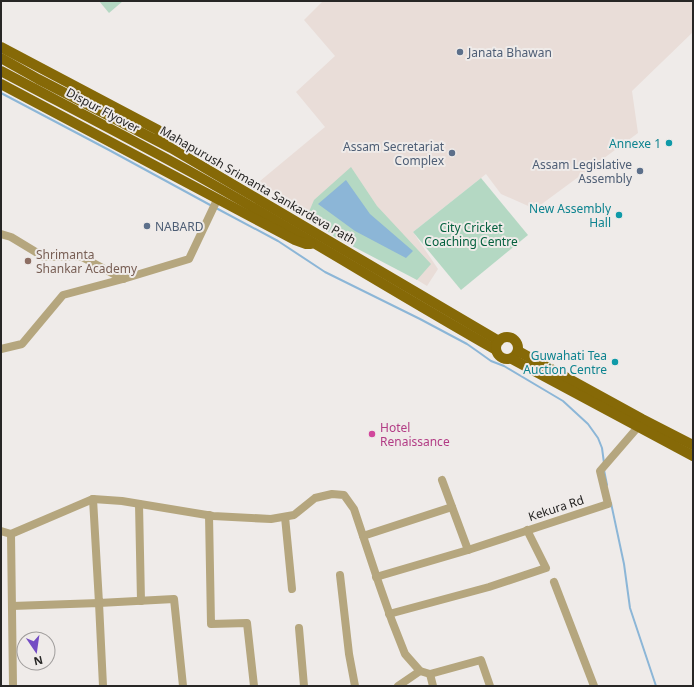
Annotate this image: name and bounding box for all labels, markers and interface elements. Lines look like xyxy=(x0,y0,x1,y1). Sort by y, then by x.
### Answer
place label: Janata Bhawan xyxy=(467,44,552,61)
marker: Janata Bhawan xyxy=(455,47,465,57)
street label: Dispur Flyover xyxy=(63,84,143,136)
street label: Mahapurush Srimanta Sankardeva Path xyxy=(157,122,359,248)
place label: Annexe 1 xyxy=(609,135,661,152)
place label: Assam Secretariat Complex xyxy=(343,138,445,169)
marker: Annexe 1 xyxy=(664,138,674,148)
marker: Assam Secretariat Complex xyxy=(447,148,457,158)
place label: Assam Legislative Assembly xyxy=(532,156,633,187)
marker: Assam Legislative Assembly xyxy=(635,166,645,176)
place label: New Assembly Hall xyxy=(529,200,612,231)
marker: New Assembly Hall xyxy=(614,210,624,220)
place label: NABARD xyxy=(155,218,204,235)
park label: City Cricket Coaching Centre xyxy=(424,219,518,250)
marker: NABARD xyxy=(142,221,152,231)
place label: Shrimanta Shankar Academy xyxy=(36,246,138,277)
marker: Shrimanta Shankar Academy xyxy=(23,256,33,266)
place label: Guwahati Tea Auction Centre xyxy=(523,347,607,378)
marker: Guwahati Tea Auction Centre xyxy=(610,357,620,367)
place label: Hotel Renaissance xyxy=(380,419,450,450)
marker: Hotel Renaissance xyxy=(367,429,377,439)
street label: Kekura Rd xyxy=(526,491,586,525)
north arrow xyxy=(16,631,56,671)
text: N xyxy=(32,653,44,670)

